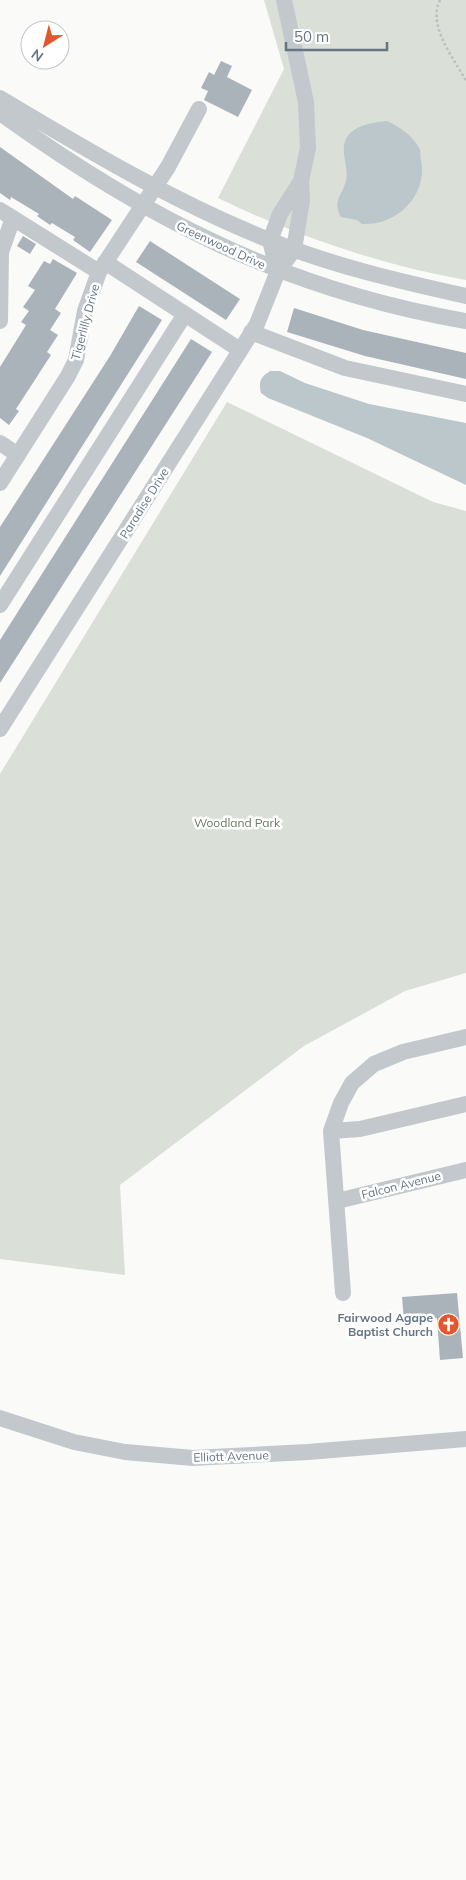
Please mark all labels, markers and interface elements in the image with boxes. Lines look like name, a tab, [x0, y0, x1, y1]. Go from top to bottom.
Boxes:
north arrow	[20, 20, 70, 70]
scale bar	[286, 20, 387, 52]
text: 50 m	[294, 27, 329, 46]
text: N	[28, 45, 47, 66]
street label: Greenwood Drive	[174, 218, 268, 272]
street label: Tigerlilly Drive	[68, 282, 102, 362]
street label: Paradise Drive	[116, 465, 172, 541]
park label: Woodland Park	[194, 815, 281, 830]
street label: Falcon Avenue	[360, 1168, 442, 1202]
place label: Fairwood Agape Baptist Church	[337, 1310, 433, 1339]
church icon: Fairwood Agape Baptist Church	[437, 1312, 461, 1336]
street label: Elliott Avenue	[193, 1447, 269, 1465]

